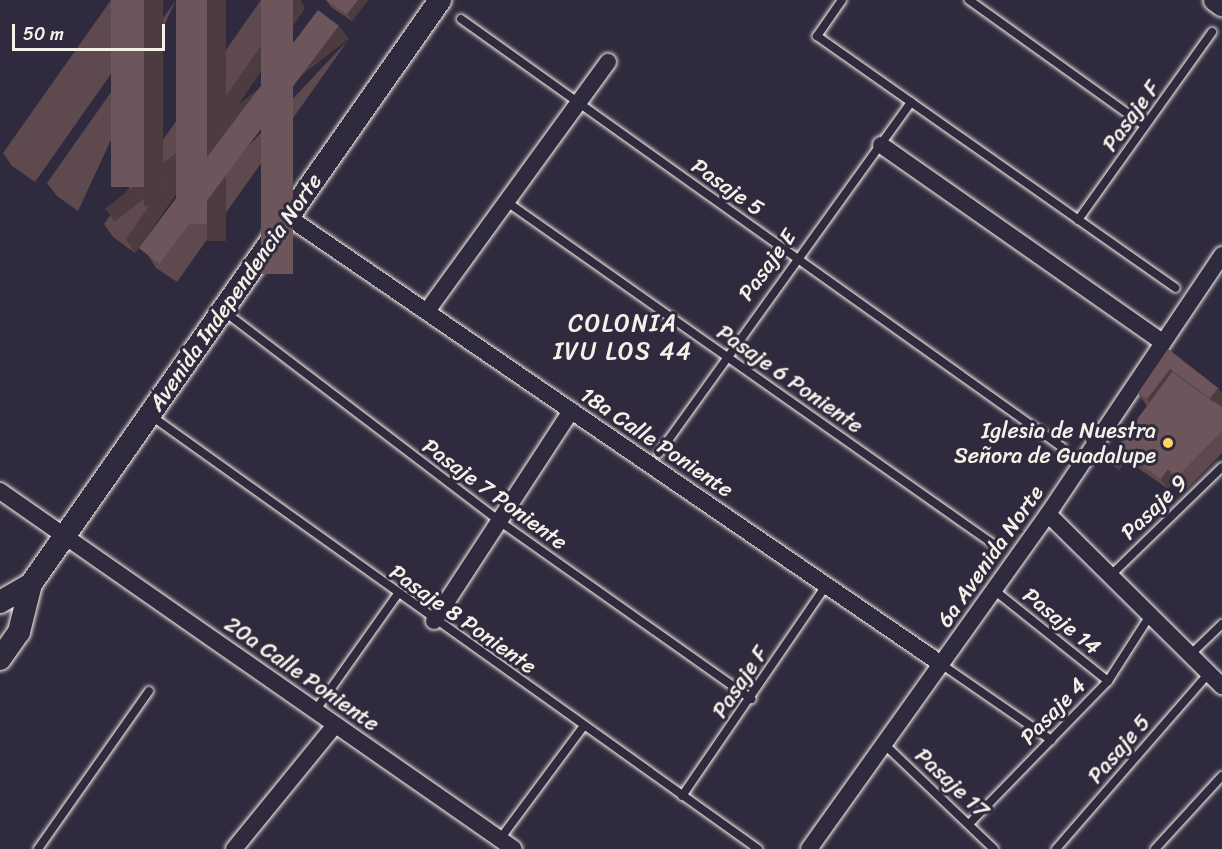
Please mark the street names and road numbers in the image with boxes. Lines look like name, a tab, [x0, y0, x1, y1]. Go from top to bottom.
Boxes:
street label: Pasaje F	[1097, 75, 1165, 157]
street label: Pasaje 5	[687, 153, 769, 221]
street label: Avenida Independencia Norte	[143, 168, 327, 416]
street label: Pasaje E	[732, 224, 802, 306]
street label: Pasaje 6 Poniente	[712, 319, 868, 439]
street label: 18a Calle Poniente	[575, 381, 739, 503]
street label: Pasaje 7 Poniente	[417, 433, 573, 555]
street label: Pasaje 9	[1115, 469, 1193, 545]
street label: 6a Avenida Norte	[931, 480, 1049, 632]
street label: Pasaje 8 Poniente	[385, 559, 541, 679]
street label: Pasaje 14	[1018, 582, 1106, 660]
street label: 20a Calle Poniente	[220, 611, 384, 737]
street label: Pasaje F	[706, 641, 774, 723]
street label: Pasaje 4	[1015, 672, 1091, 750]
street label: Pasaje 5	[1082, 709, 1156, 789]
street label: Pasaje 17	[910, 742, 994, 824]

